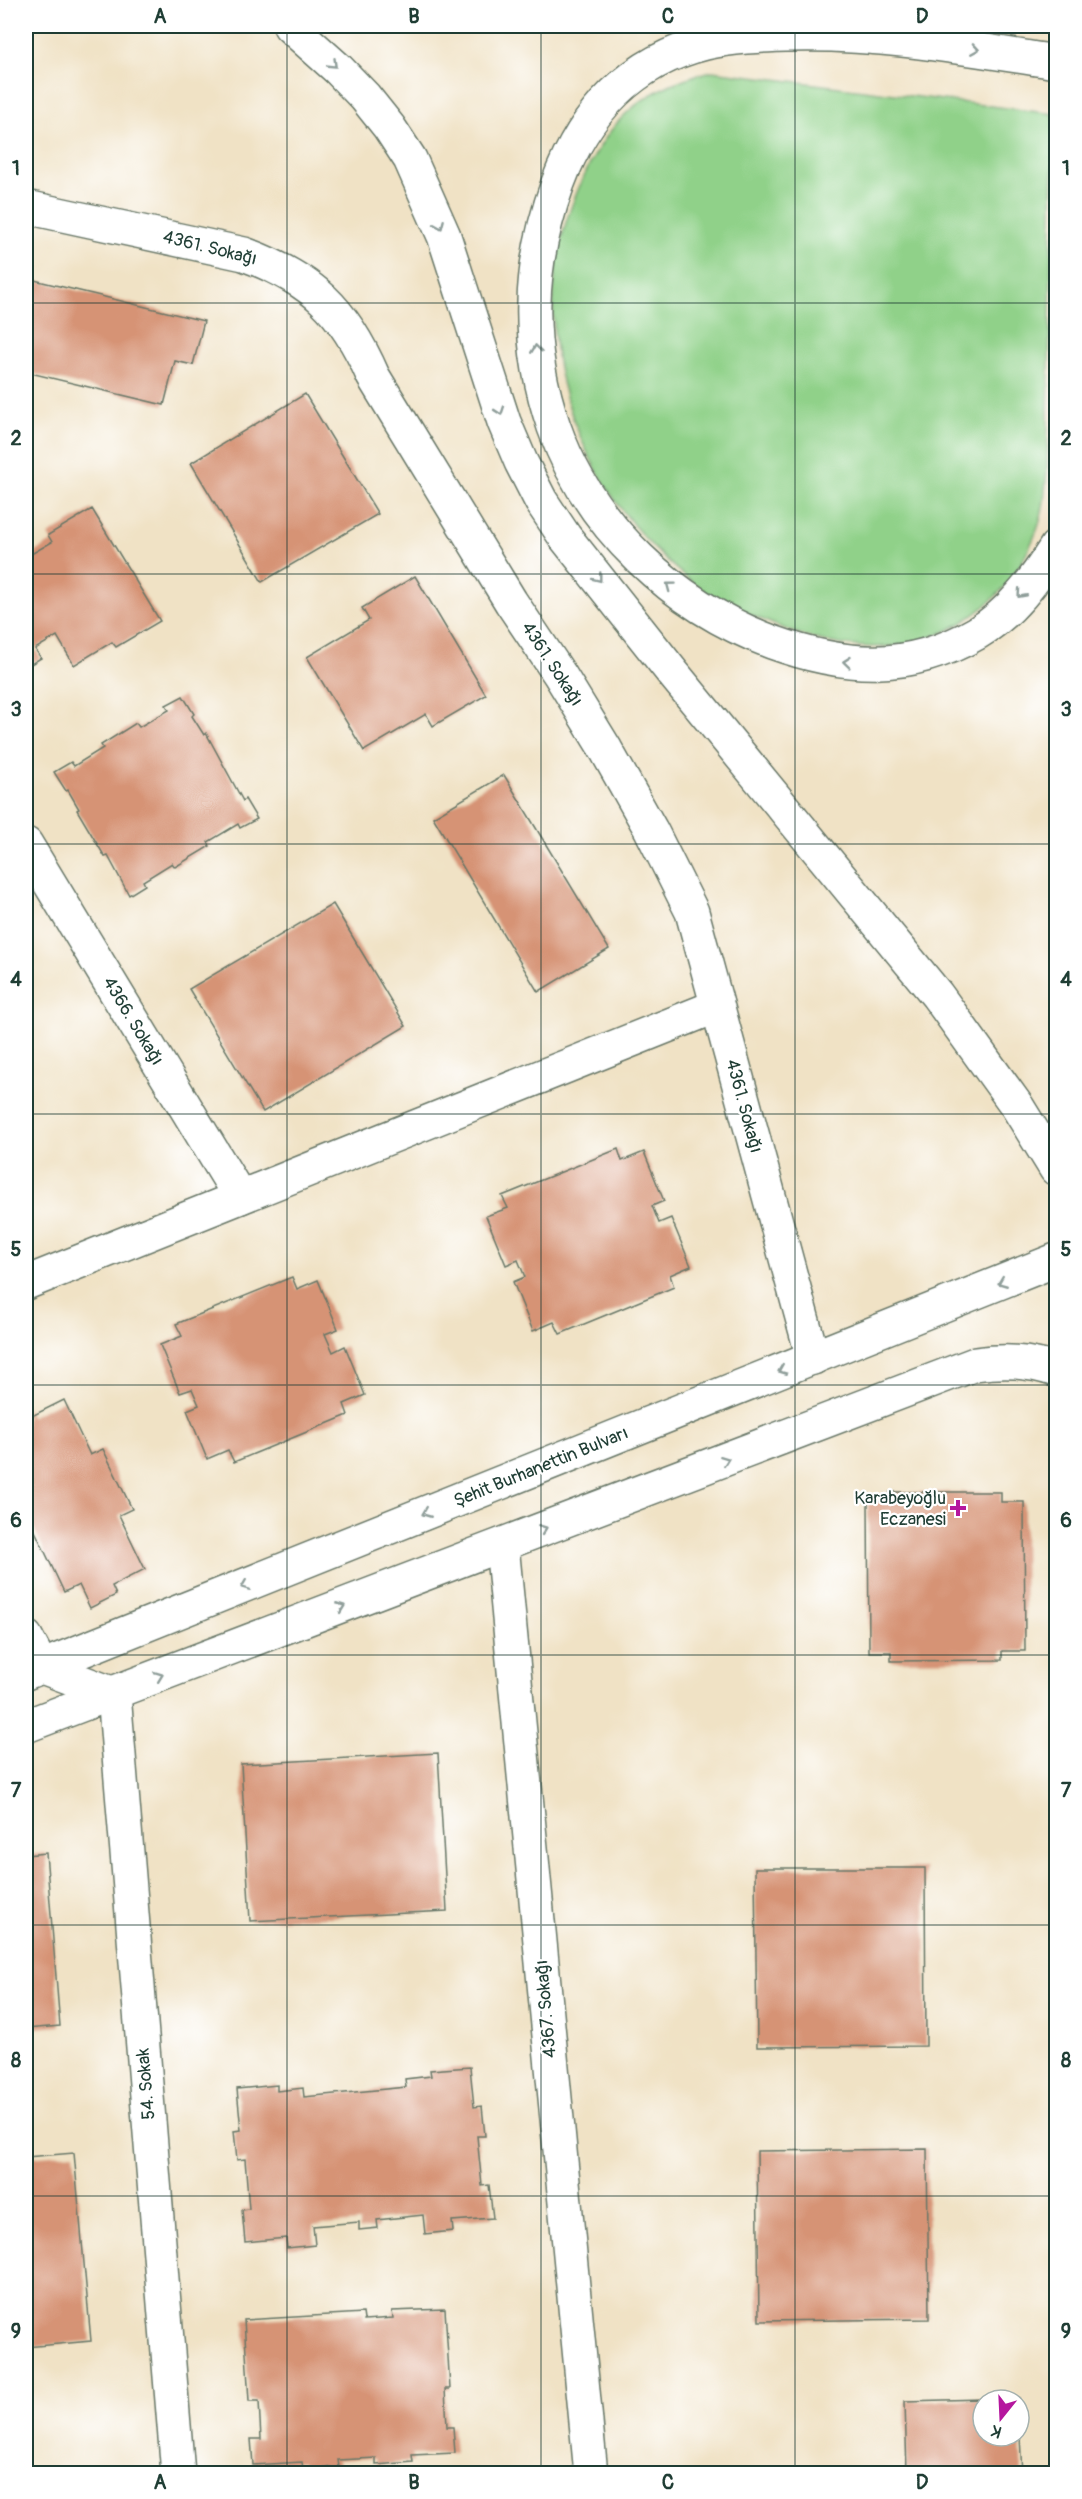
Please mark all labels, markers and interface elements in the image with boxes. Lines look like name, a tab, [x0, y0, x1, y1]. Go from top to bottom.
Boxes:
text: A	[154, 4, 167, 29]
text: B	[408, 4, 420, 29]
text: C	[662, 4, 674, 29]
text: D	[916, 4, 929, 29]
one-way arrow	[970, 42, 980, 55]
one-way arrow	[327, 57, 337, 68]
text: 1	[12, 156, 20, 181]
text: 1	[1062, 156, 1070, 181]
one-way arrow	[433, 219, 445, 230]
street label: 4361. Sokağı	[161, 225, 259, 271]
one-way arrow	[531, 344, 543, 353]
one-way arrow	[493, 405, 506, 415]
text: 2	[10, 426, 22, 451]
text: 2	[1060, 426, 1072, 451]
one-way arrow	[590, 571, 601, 582]
one-way arrow	[665, 582, 676, 593]
one-way arrow	[1017, 587, 1028, 598]
street label: 4361. Sokağı	[516, 617, 588, 711]
one-way arrow	[842, 656, 851, 669]
text: 3	[10, 697, 22, 722]
text: 3	[1060, 697, 1072, 722]
text: 4	[10, 967, 22, 992]
text: 4	[1060, 967, 1072, 992]
street label: 4366. Sokağı	[97, 972, 169, 1070]
street label: 4361. Sokağı	[720, 1057, 768, 1155]
text: 5	[11, 1237, 22, 1262]
text: 5	[1061, 1237, 1072, 1262]
one-way arrow	[997, 1275, 1008, 1287]
one-way arrow	[777, 1363, 788, 1375]
street label: Şehit Burhanettin Bulvarı	[450, 1421, 632, 1513]
one-way arrow	[719, 1455, 730, 1467]
place label: Karabeyoğlu Eczanesi	[854, 1487, 946, 1531]
marker: Karabeyoğlu Eczanesi	[951, 1501, 965, 1515]
one-way arrow	[421, 1506, 432, 1518]
text: 6	[10, 1508, 22, 1533]
text: 6	[1060, 1508, 1072, 1533]
one-way arrow	[537, 1524, 548, 1537]
one-way arrow	[240, 1578, 251, 1591]
one-way arrow	[335, 1601, 346, 1614]
one-way arrow	[153, 1671, 164, 1684]
text: 7	[11, 1778, 22, 1803]
text: 7	[1061, 1778, 1072, 1803]
street label: 4367. Sokağı	[530, 1959, 562, 2059]
street label: 54. Sokak	[131, 2047, 161, 2121]
text: 8	[11, 2048, 21, 2073]
text: 8	[1061, 2048, 1071, 2073]
text: 9	[11, 2319, 21, 2344]
text: 9	[1061, 2319, 1071, 2344]
north arrow	[971, 2388, 1031, 2448]
text: K	[989, 2420, 1004, 2442]
text: A	[154, 2470, 167, 2495]
text: B	[408, 2470, 420, 2495]
text: C	[662, 2470, 674, 2495]
text: D	[916, 2470, 929, 2495]

